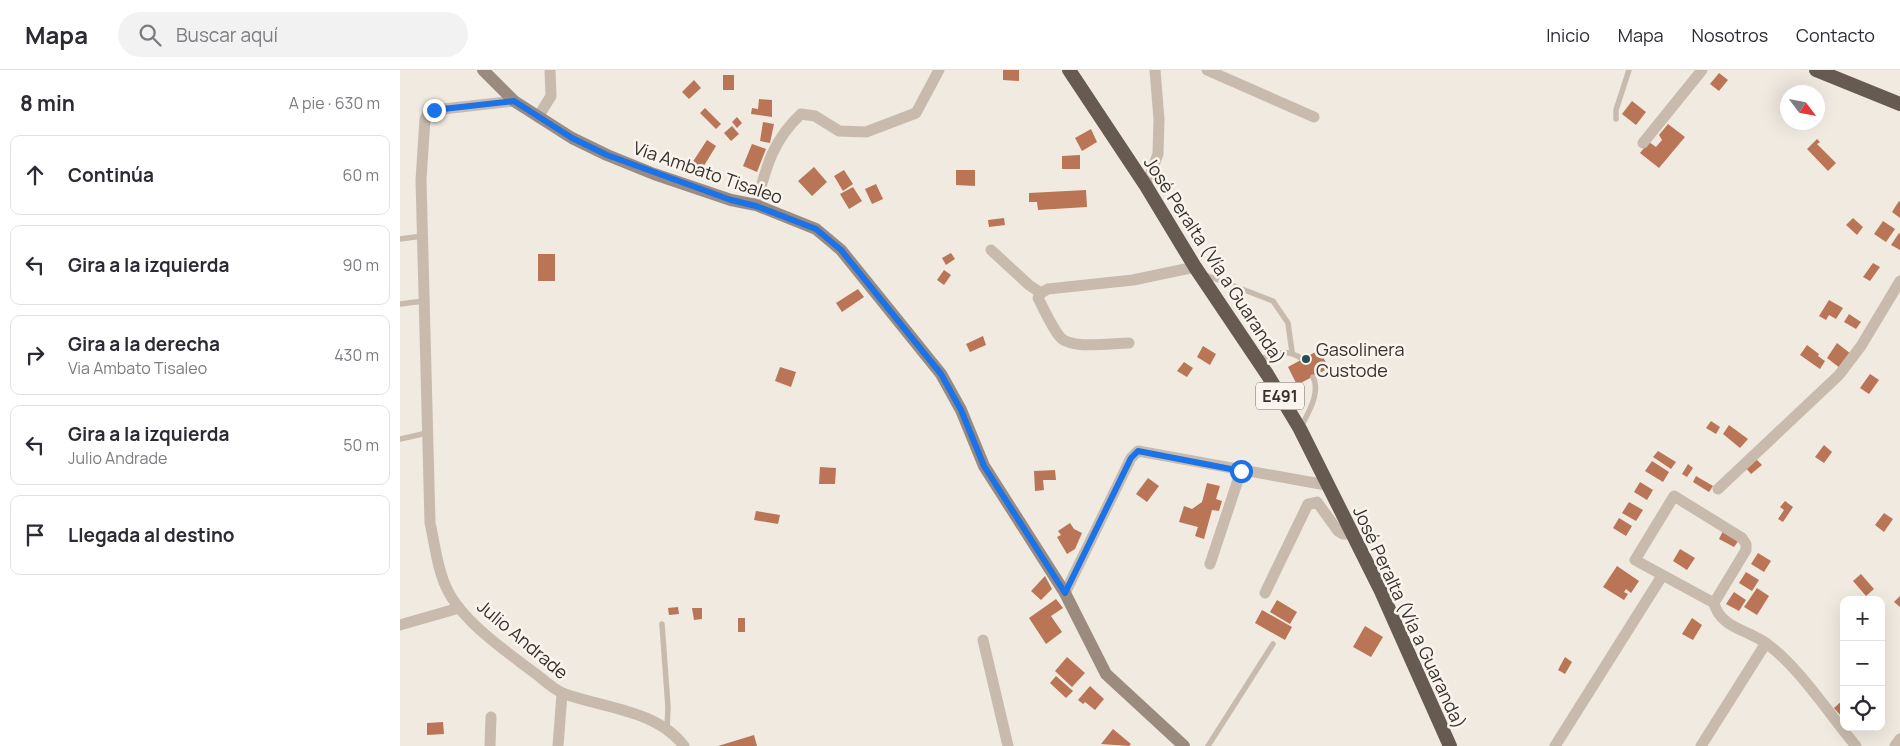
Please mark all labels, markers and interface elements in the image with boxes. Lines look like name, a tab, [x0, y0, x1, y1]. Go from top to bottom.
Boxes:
search box	[118, 12, 468, 57]
text: Mapa	[25, 18, 88, 51]
icon: search	[136, 21, 164, 49]
text: Buscar aquí	[176, 22, 278, 48]
text: Inicio	[1546, 23, 1590, 47]
text: Mapa	[1618, 23, 1664, 47]
text: Nosotros	[1692, 23, 1768, 47]
text: Contacto	[1796, 23, 1875, 47]
north arrow	[1780, 85, 1825, 130]
text: 8 min	[20, 89, 75, 117]
text: A pie · 630 m	[289, 92, 380, 114]
route end	[423, 99, 446, 122]
street label: Via Ambato Tisaleo	[630, 135, 786, 209]
street label: José Peralta (Vía a Guaranda)	[1139, 152, 1291, 368]
icon: ahead	[21, 161, 49, 189]
text: Continúa	[68, 162, 154, 188]
text: 60 m	[343, 164, 379, 186]
icon: left	[21, 251, 49, 279]
text: Gira a la izquierda	[68, 252, 229, 278]
text: 90 m	[343, 254, 379, 276]
text: Gira a la derecha	[68, 331, 220, 357]
place label: Gasolinera Custode	[1316, 337, 1404, 382]
icon: right	[21, 341, 49, 369]
text: 430 m	[334, 344, 379, 366]
marker: Gasolinera Custode	[1300, 353, 1312, 365]
text: Via Ambato Tisaleo	[68, 357, 207, 379]
road number: E491	[1256, 382, 1304, 410]
text: Gira a la izquierda	[68, 421, 229, 447]
icon: left	[21, 431, 49, 459]
text: 50 m	[343, 434, 379, 456]
text: Julio Andrade	[68, 447, 167, 469]
route start	[1230, 460, 1253, 483]
street label: José Peralta (Vía a Guaranda)	[1348, 502, 1472, 732]
icon: arrive	[21, 521, 49, 549]
text: Llegada al destino	[68, 522, 235, 548]
street label: Julio Andrade	[473, 594, 573, 684]
map controls	[1840, 596, 1885, 731]
button: +	[1840, 596, 1885, 641]
button: −	[1840, 641, 1885, 686]
button: locate	[1840, 686, 1885, 731]

